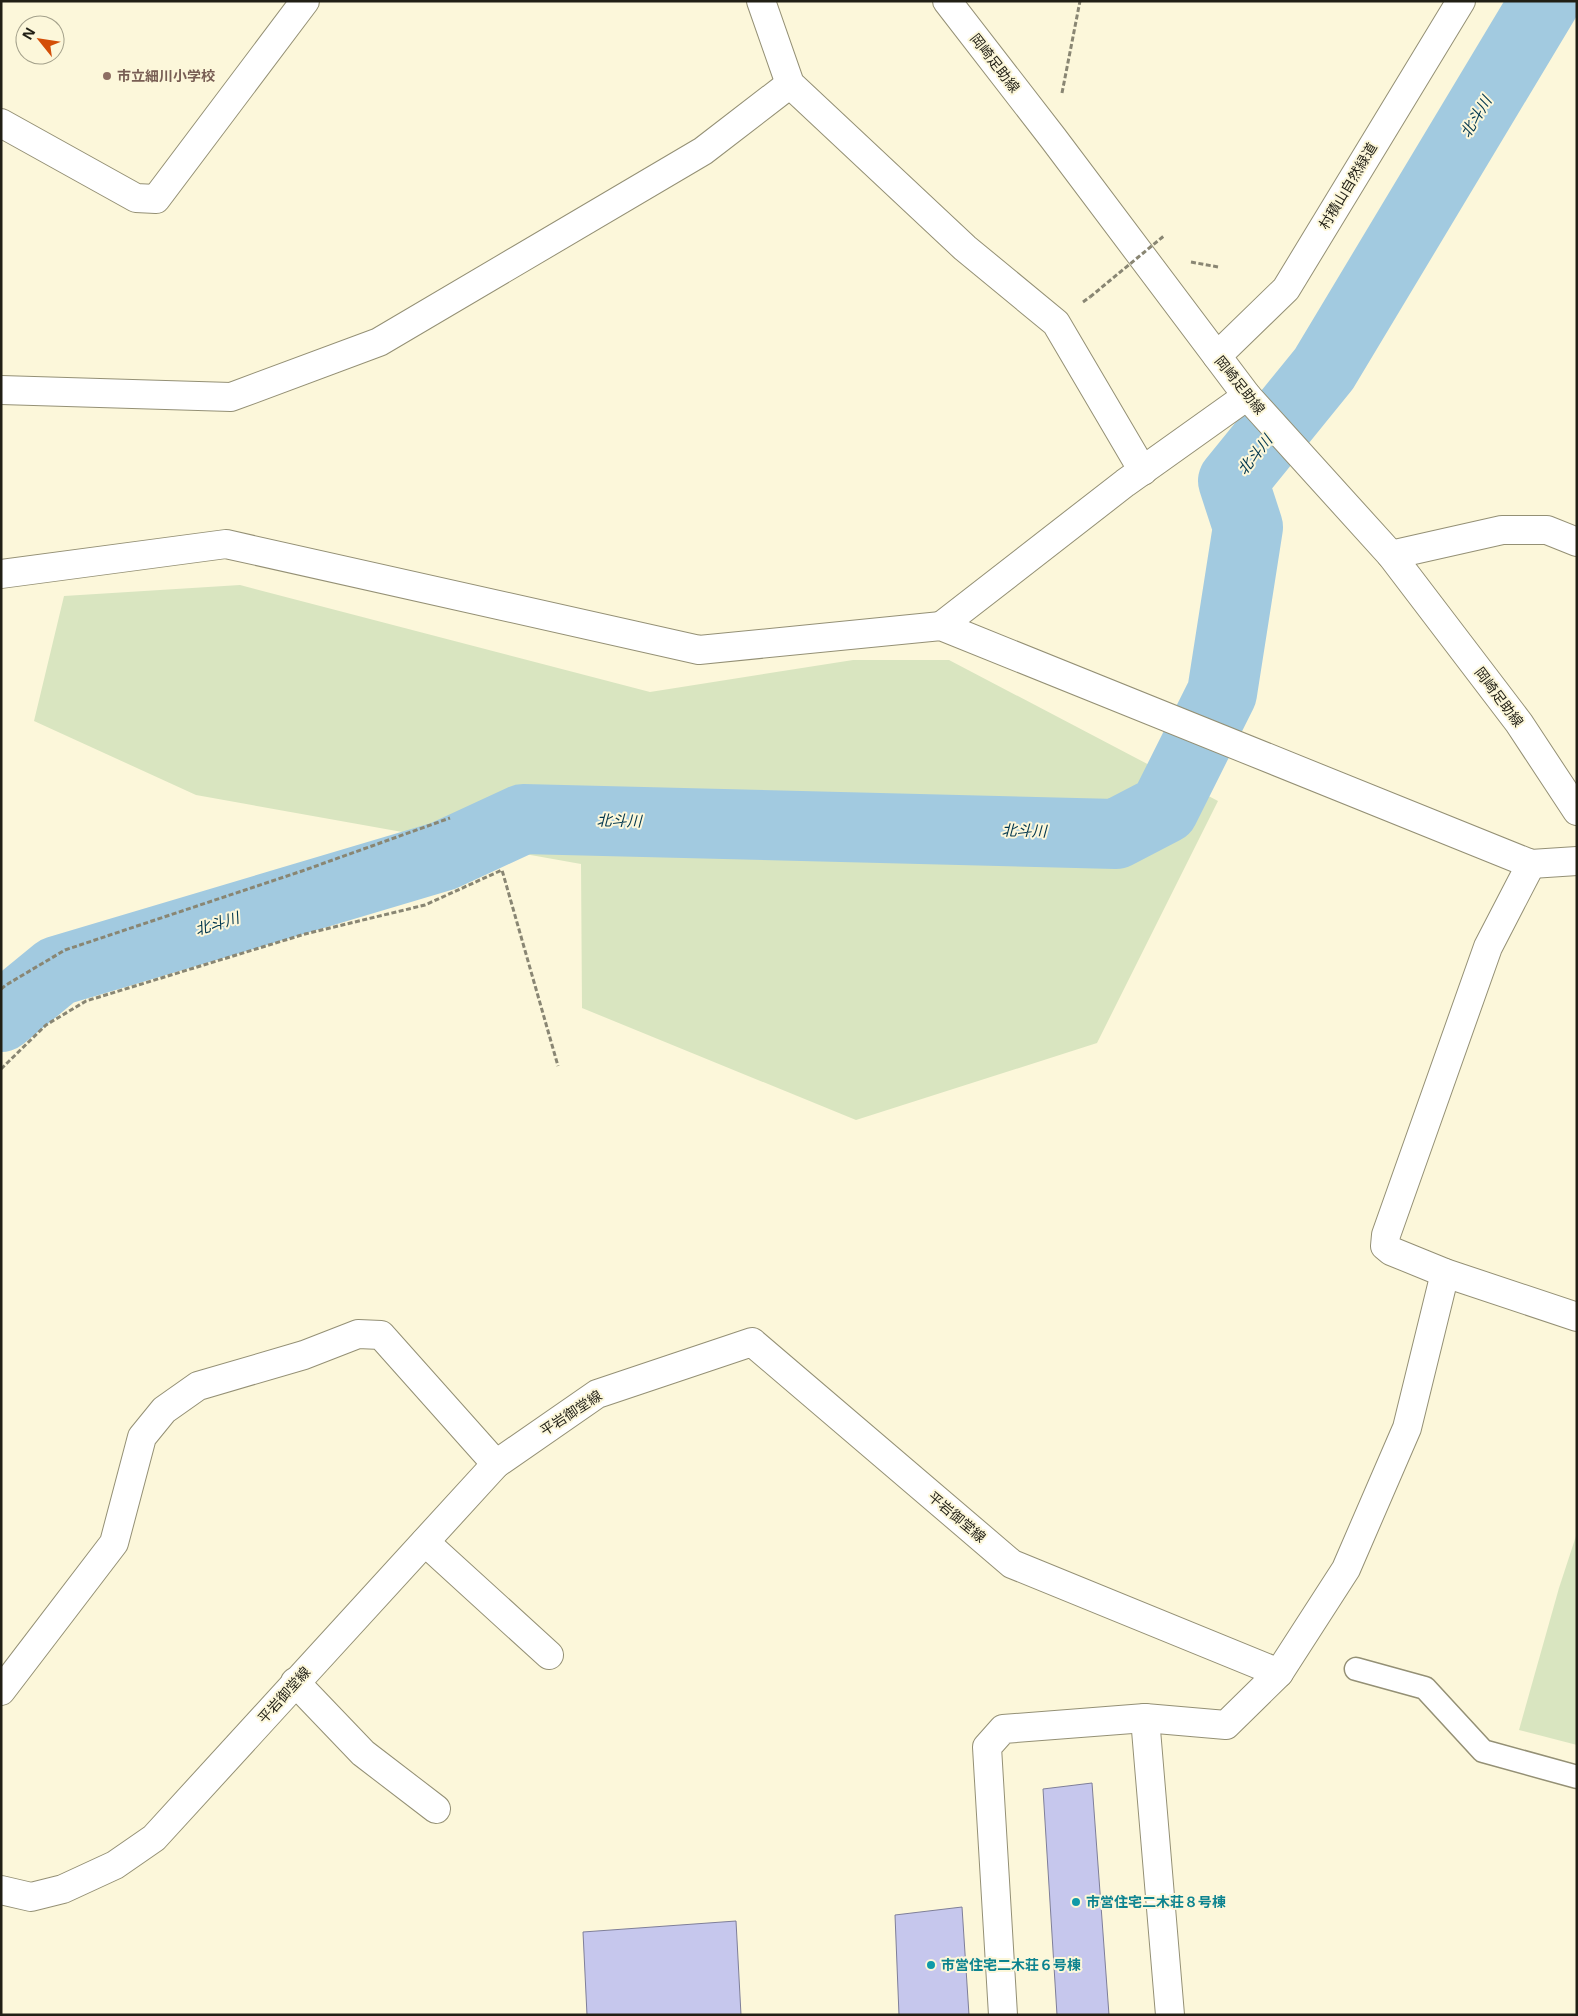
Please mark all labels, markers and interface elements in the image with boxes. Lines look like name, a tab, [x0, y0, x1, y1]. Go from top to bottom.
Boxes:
north arrow	[15, 15, 65, 65]
text: N	[17, 24, 39, 43]
street label: 岡崎足助線	[966, 29, 1024, 96]
place label: 市立細川小学校	[117, 66, 215, 85]
marker: 市立細川小学校	[101, 70, 113, 82]
water label: 北斗川	[1455, 90, 1496, 141]
street label: 村積山自然緑道	[1314, 139, 1381, 233]
street label: 岡崎足助線	[1211, 352, 1270, 418]
water label: 北斗川	[1232, 429, 1277, 478]
street label: 岡崎足助線	[1471, 663, 1528, 730]
water label: 北斗川	[596, 810, 644, 830]
water label: 北斗川	[1001, 820, 1049, 840]
water label: 北斗川	[192, 906, 243, 939]
street label: 平岩御堂線	[536, 1386, 605, 1440]
street label: 平岩御堂線	[924, 1487, 990, 1546]
street label: 平岩御堂線	[253, 1662, 314, 1727]
place label: 市営住宅二木荘８号棟	[1086, 1892, 1226, 1911]
marker: 市営住宅二木荘８号棟	[1070, 1896, 1082, 1908]
place label: 市営住宅二木荘６号棟	[941, 1955, 1081, 1974]
marker: 市営住宅二木荘６号棟	[925, 1959, 937, 1971]

